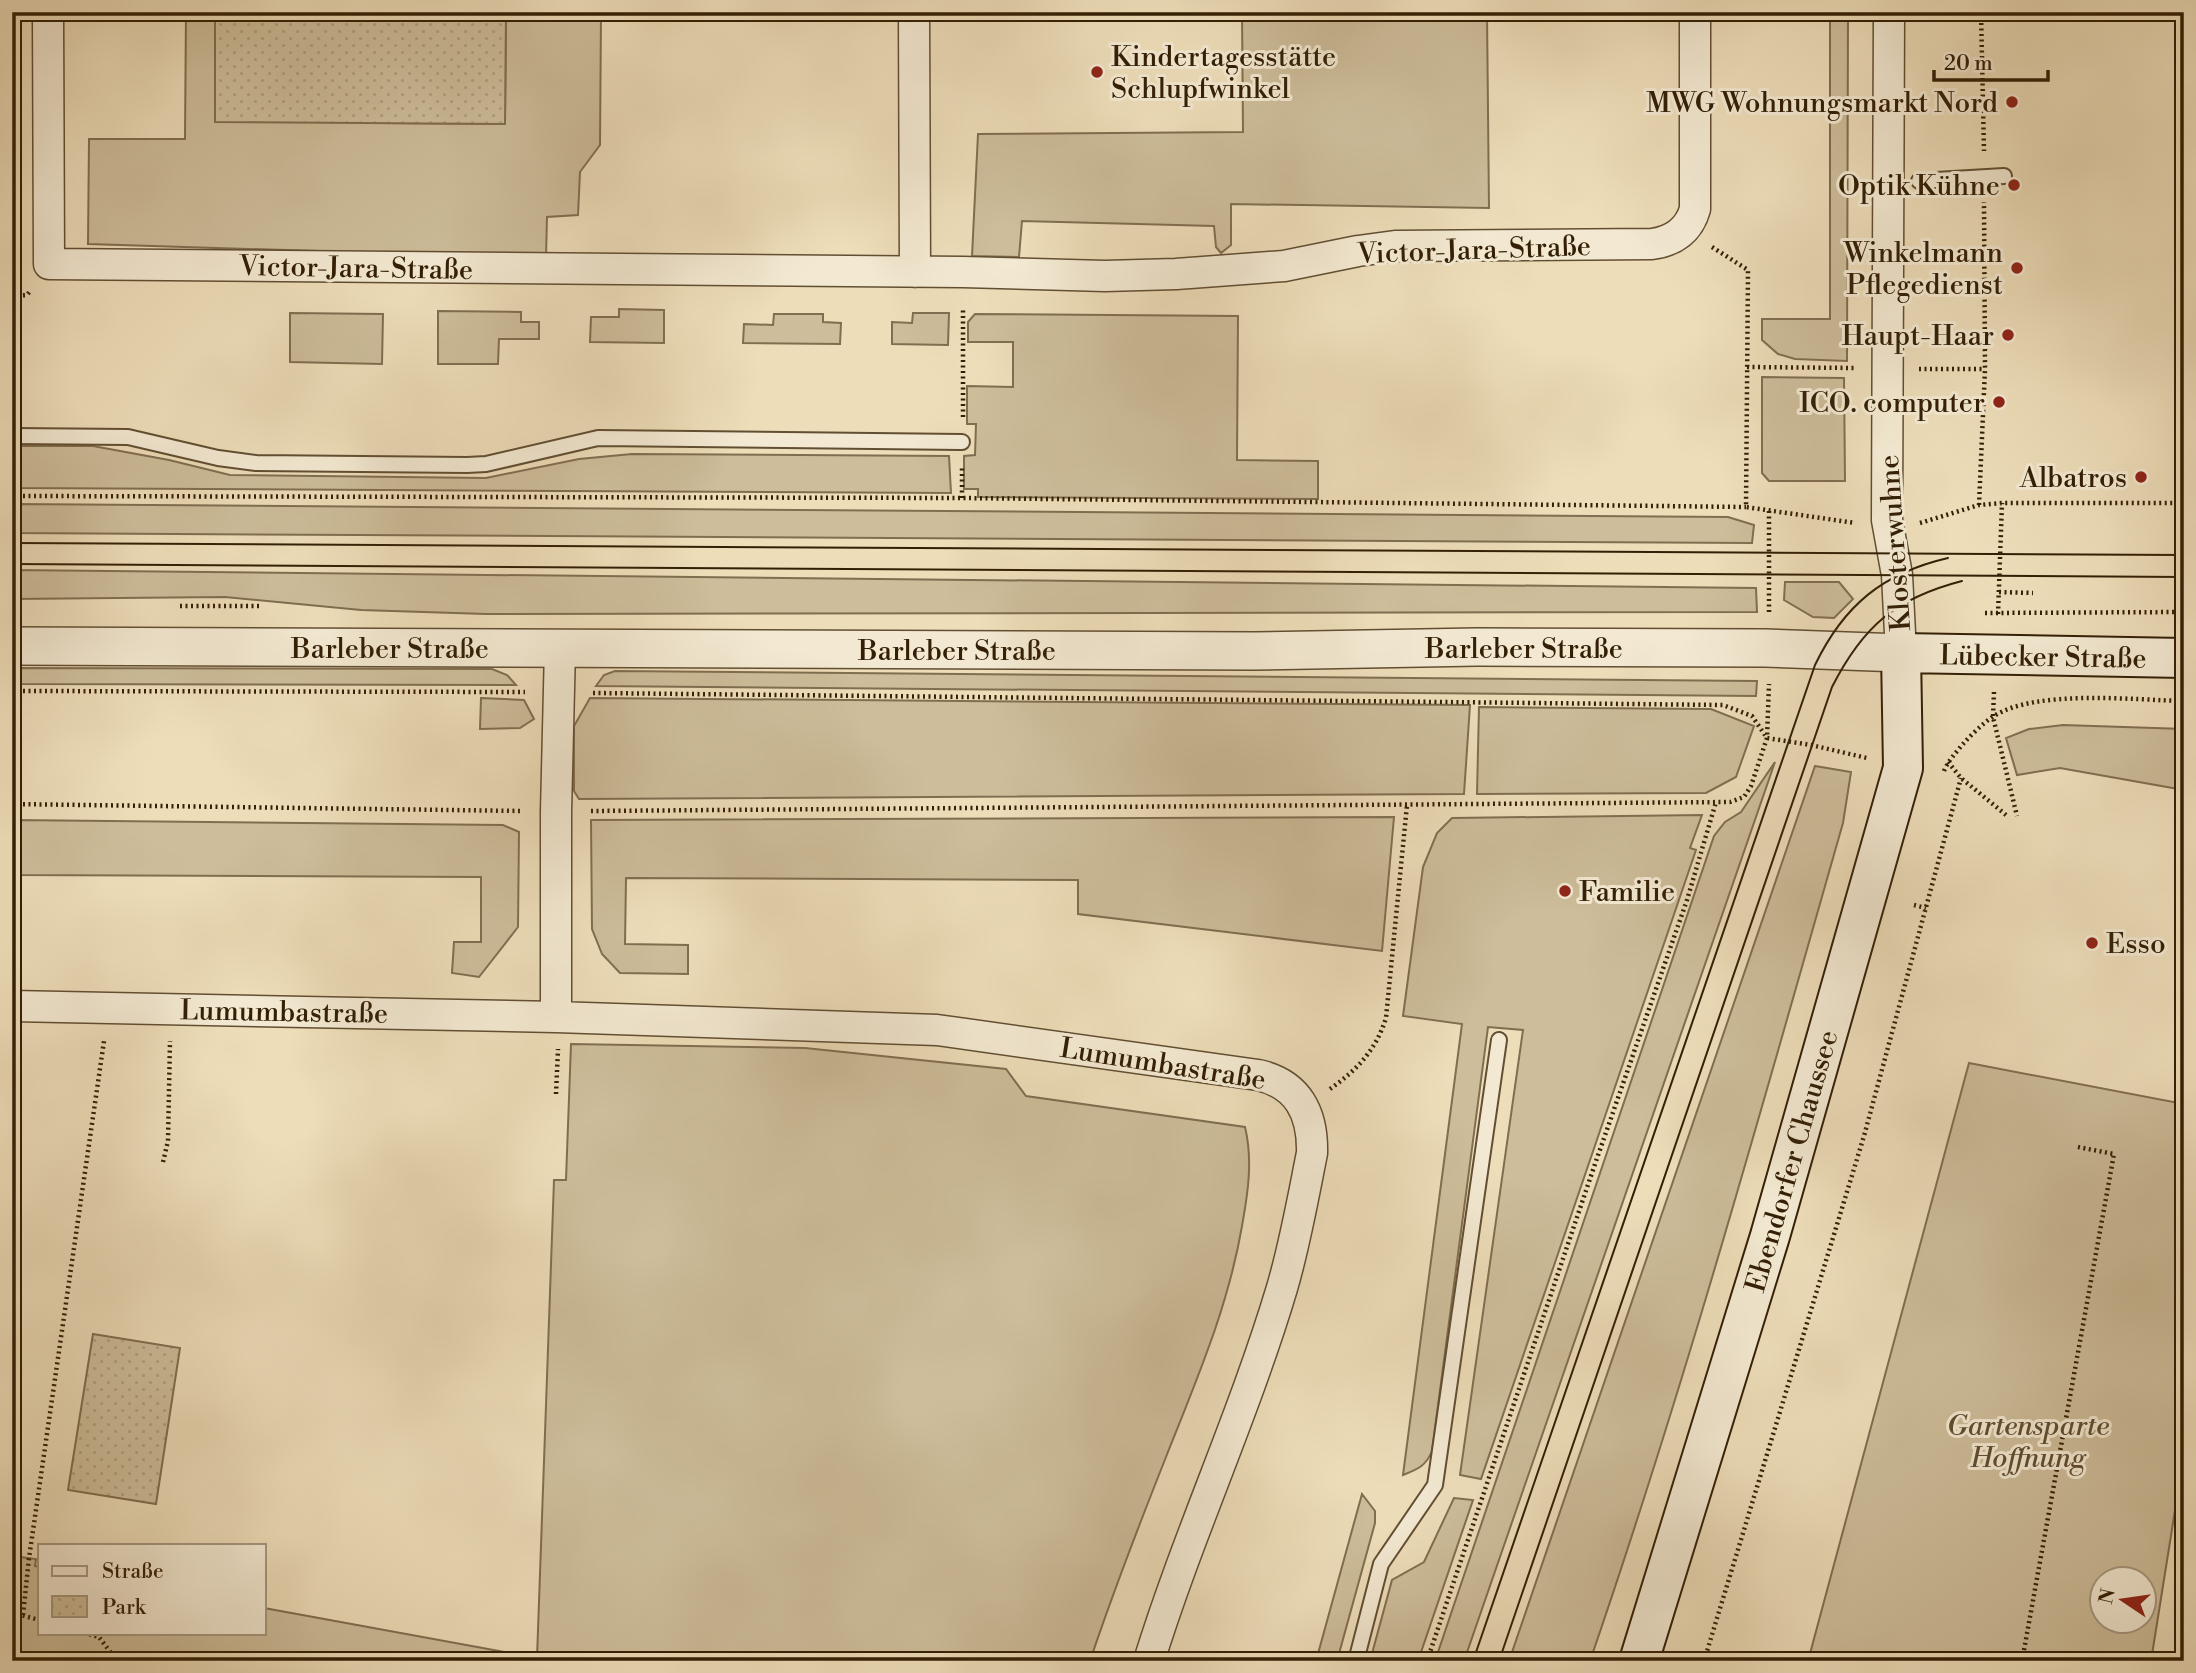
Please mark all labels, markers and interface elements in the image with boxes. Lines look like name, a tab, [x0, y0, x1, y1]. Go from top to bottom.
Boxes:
scale bar	[1934, 38, 2047, 82]
place label: Kindertagesstätte Schlupfwinkel	[1111, 40, 1336, 107]
text: 20 m	[1944, 51, 1993, 77]
marker: Kindertagesstätte Schlupfwinkel	[1089, 64, 1105, 80]
place label: MWG Wohnungsmarkt Nord	[1646, 86, 1998, 121]
marker: MWG Wohnungsmarkt Nord	[2004, 94, 2020, 110]
place label: Optik Kühne	[1838, 169, 2000, 204]
marker: Optik Kühne	[2006, 177, 2022, 193]
street label: Victor-Jara-Straße	[1356, 229, 1592, 272]
place label: Winkelmann Pflegedienst	[1843, 236, 2003, 303]
street label: Victor-Jara-Straße	[238, 249, 473, 288]
marker: Winkelmann Pflegedienst	[2009, 260, 2025, 276]
place label: Haupt-Haar	[1841, 319, 1994, 354]
marker: Haupt-Haar	[2000, 327, 2016, 343]
place label: ICO. computer	[1799, 386, 1985, 421]
marker: ICO. computer	[1991, 394, 2007, 410]
street label: Klosterwuhne	[1872, 454, 1919, 632]
place label: Albatros	[2019, 461, 2127, 496]
marker: Albatros	[2133, 469, 2149, 485]
street label: Barleber Straße	[290, 632, 489, 667]
street label: Barleber Straße	[1424, 632, 1623, 667]
street label: Barleber Straße	[857, 634, 1056, 669]
street label: Lübecker Straße	[1939, 638, 2147, 677]
place label: Familie	[1579, 875, 1675, 910]
marker: Familie	[1557, 883, 1573, 899]
place label: Esso	[2106, 927, 2166, 962]
marker: Esso	[2084, 935, 2100, 951]
street label: Lumumbastraße	[180, 993, 388, 1032]
street label: Ebendorfer Chaussee	[1738, 1026, 1847, 1296]
street label: Lumumbastraße	[1057, 1031, 1268, 1098]
park label: Gartensparte Hoffnung	[1947, 1409, 2109, 1476]
legend	[38, 1544, 266, 1634]
text: Straße	[102, 1559, 164, 1585]
north arrow	[2088, 1564, 2158, 1634]
text: N	[2094, 1586, 2121, 1606]
text: Park	[102, 1595, 147, 1621]

